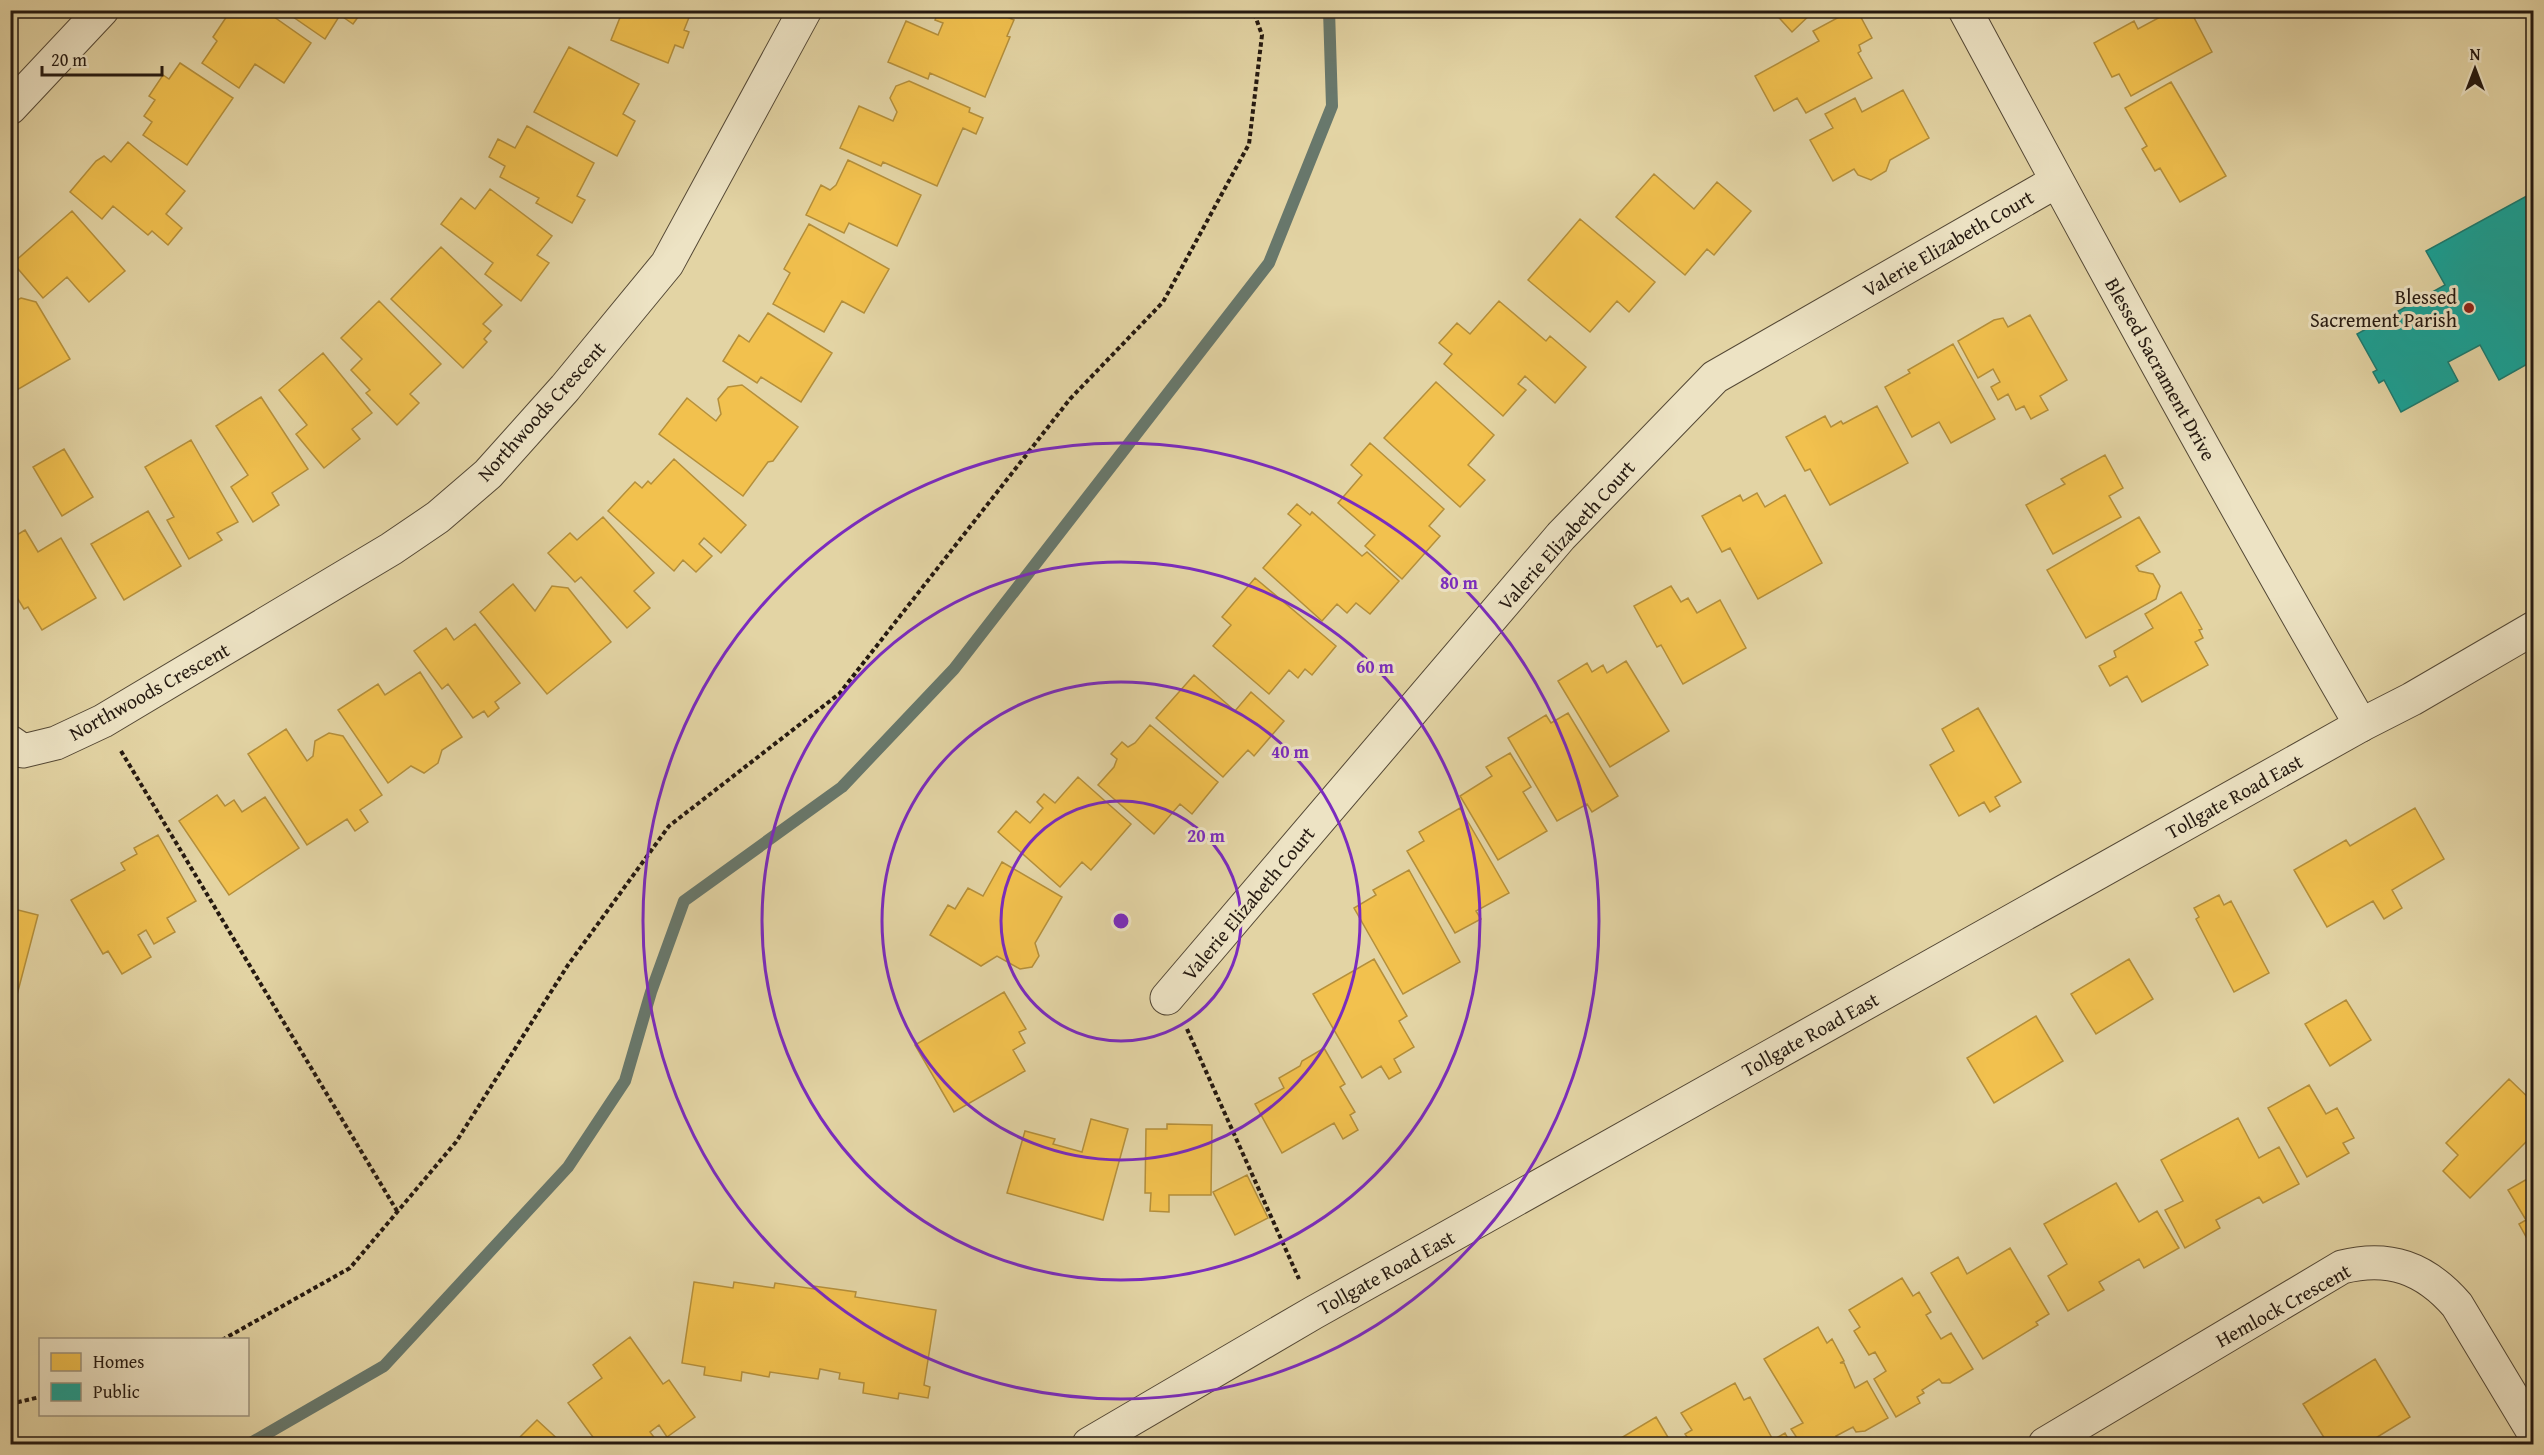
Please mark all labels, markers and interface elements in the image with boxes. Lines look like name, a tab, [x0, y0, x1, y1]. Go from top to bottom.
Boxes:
scale bar	[42, 39, 162, 77]
north arrow	[2445, 39, 2505, 99]
text: N	[2470, 42, 2481, 66]
text: 20 m	[51, 46, 87, 73]
street label: Valerie Elizabeth Court	[1857, 182, 2039, 304]
street label: Blessed Sacrament Drive	[2098, 272, 2224, 466]
place label: Blessed Sacrement Parish	[2310, 282, 2457, 334]
marker: Blessed Sacrement Parish	[2462, 301, 2476, 315]
street label: Northwoods Crescent	[470, 334, 612, 488]
street label: Valerie Elizabeth Court	[1491, 454, 1641, 616]
text: 80 m	[1440, 569, 1479, 596]
street label: Northwoods Crescent	[63, 635, 235, 747]
text: 60 m	[1356, 653, 1395, 680]
text: 40 m	[1271, 738, 1310, 765]
street label: Tollgate Road East	[2160, 746, 2308, 846]
street label: Valerie Elizabeth Court	[1175, 820, 1321, 986]
text: 20 m	[1187, 822, 1226, 849]
centre of rings	[1111, 911, 1131, 931]
street label: Tollgate Road East	[1736, 984, 1884, 1084]
street label: Tollgate Road East	[1312, 1222, 1460, 1322]
street label: Hemlock Crescent	[2210, 1256, 2356, 1354]
legend	[39, 1338, 249, 1416]
text: Homes	[93, 1348, 144, 1375]
text: Public	[93, 1378, 140, 1405]

